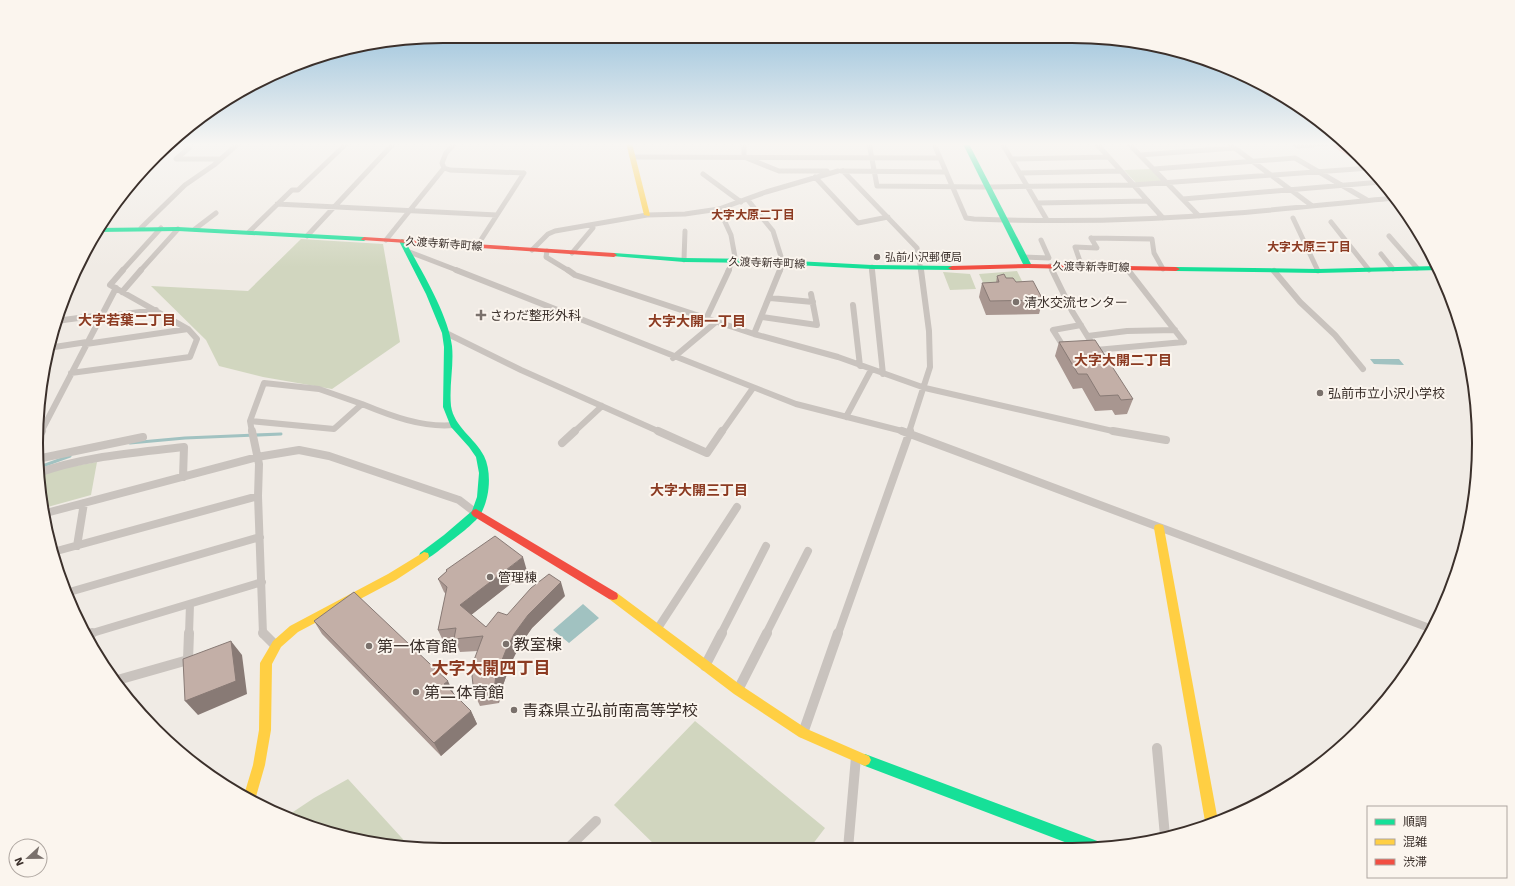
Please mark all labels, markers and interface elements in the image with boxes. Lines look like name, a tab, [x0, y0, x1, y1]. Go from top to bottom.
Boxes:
district label: 大字大原二丁目	[711, 208, 795, 222]
street label: 久渡寺新寺町線	[405, 235, 483, 253]
district label: 大字大原三丁目	[1267, 240, 1351, 254]
place label: 弘前小沢郵便局	[885, 251, 962, 264]
marker: 弘前小沢郵便局	[872, 252, 882, 262]
street label: 久渡寺新寺町線	[728, 255, 806, 271]
street label: 久渡寺新寺町線	[1052, 260, 1130, 274]
place label: 清水交流センター	[1024, 295, 1128, 310]
marker: 清水交流センター	[1011, 297, 1021, 307]
place label: さわだ整形外科	[490, 308, 581, 323]
marker: さわだ整形外科	[475, 309, 487, 321]
district label: 大字若葉二丁目	[78, 312, 176, 328]
district label: 大字大開一丁目	[648, 313, 746, 329]
district label: 大字大開二丁目	[1074, 352, 1172, 368]
place label: 弘前市立小沢小学校	[1328, 386, 1445, 401]
marker: 弘前市立小沢小学校	[1315, 388, 1325, 398]
district label: 大字大開三丁目	[650, 482, 748, 498]
place label: 管理棟	[498, 570, 537, 585]
marker: 管理棟	[485, 572, 495, 582]
place label: 教室棟	[514, 635, 562, 654]
place label: 第一体育館	[377, 637, 457, 656]
marker: 教室棟	[501, 639, 511, 649]
marker: 第一体育館	[364, 641, 374, 651]
district label: 大字大開四丁目	[432, 658, 551, 678]
place label: 第二体育館	[424, 683, 504, 702]
marker: 第二体育館	[411, 687, 421, 697]
place label: 青森県立弘前南高等学校	[522, 701, 698, 720]
marker: 青森県立弘前南高等学校	[509, 705, 519, 715]
legend	[1367, 806, 1507, 878]
text: 順調	[1403, 815, 1427, 829]
text: 混雑	[1403, 835, 1427, 849]
north arrow	[8, 838, 48, 878]
text: N	[12, 855, 27, 868]
text: 渋滞	[1403, 855, 1427, 869]

